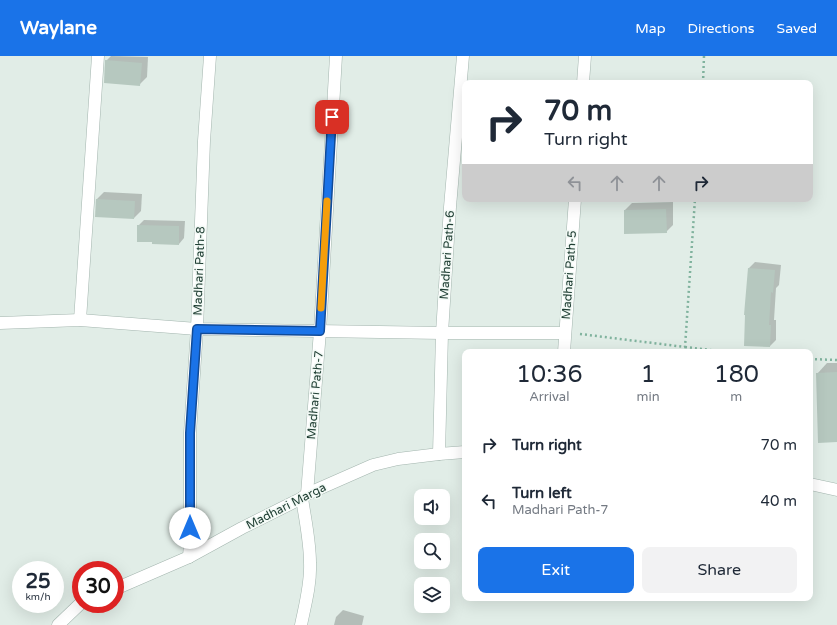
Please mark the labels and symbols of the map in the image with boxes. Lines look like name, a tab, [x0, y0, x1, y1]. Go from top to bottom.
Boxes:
pin	[315, 100, 349, 134]
street label: Madhari Path-6	[437, 210, 457, 300]
street label: Madhari Path-8	[190, 226, 208, 316]
street label: Madhari Path-5	[559, 230, 579, 320]
street label: Madhari Path-7	[304, 350, 326, 440]
street label: Madhari Marga	[244, 480, 328, 532]
position arrow	[169, 507, 211, 549]
speed limit sign: 30	[72, 561, 124, 613]

